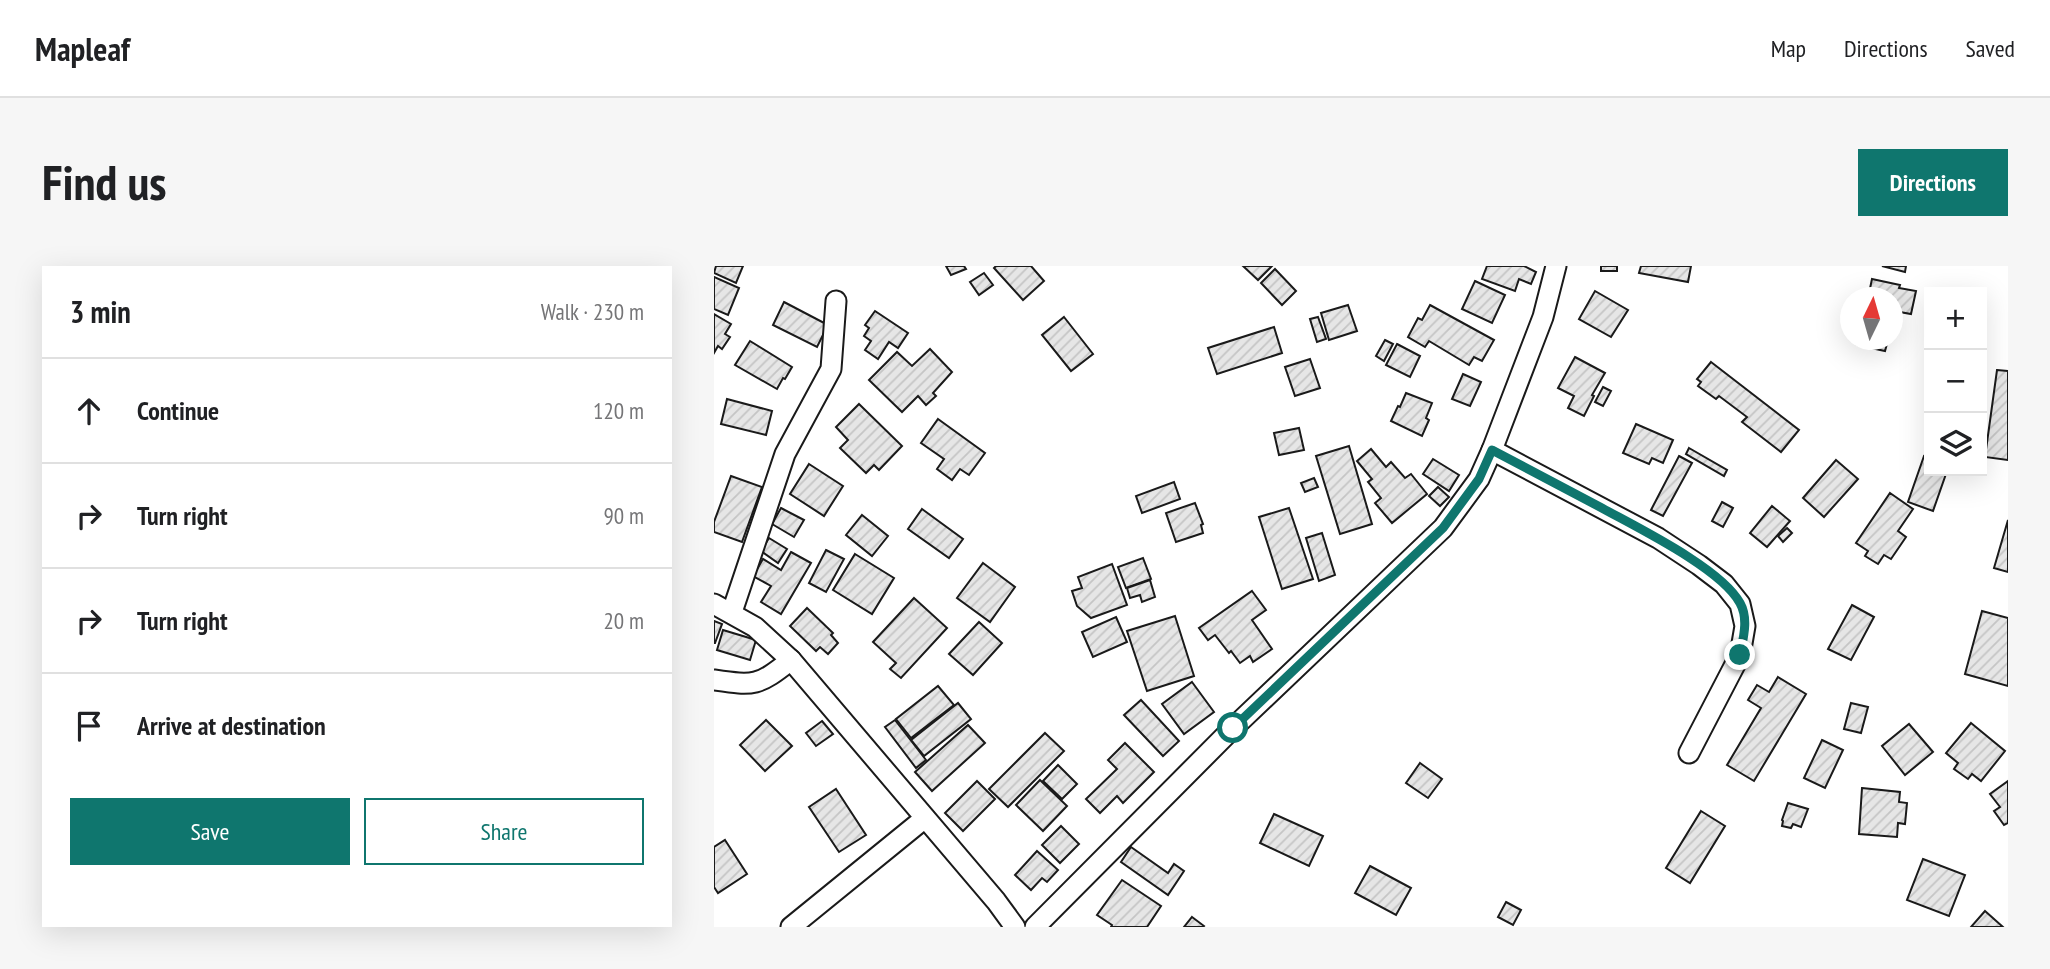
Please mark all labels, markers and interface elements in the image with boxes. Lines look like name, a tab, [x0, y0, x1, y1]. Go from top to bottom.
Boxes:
text: Mapleaf	[35, 27, 130, 70]
text: Map	[1771, 33, 1806, 64]
text: Directions	[1844, 33, 1928, 64]
text: Saved	[1966, 33, 2015, 64]
button: Directions	[1858, 149, 2008, 216]
text: Find us	[42, 150, 166, 214]
north arrow	[1840, 287, 1903, 350]
map controls	[1924, 287, 1987, 476]
button: +	[1924, 287, 1987, 350]
text: 3 min	[70, 292, 131, 331]
text: Walk · 230 m	[541, 297, 644, 326]
button: −	[1924, 350, 1987, 413]
icon: ahead	[70, 392, 108, 430]
text: Continue	[137, 394, 219, 427]
text: 120 m	[593, 396, 644, 425]
button: layers	[1924, 413, 1987, 476]
icon: right	[70, 497, 108, 535]
text: Turn right	[137, 499, 228, 532]
text: 90 m	[603, 501, 644, 530]
icon: right	[70, 602, 108, 640]
text: Turn right	[137, 604, 228, 637]
text: 20 m	[603, 606, 644, 635]
route end	[1724, 639, 1755, 670]
icon: arrive	[70, 707, 108, 745]
text: Arrive at destination	[137, 709, 326, 742]
route start	[1217, 712, 1248, 743]
button: Save	[70, 798, 350, 865]
button: Share	[364, 798, 644, 865]

